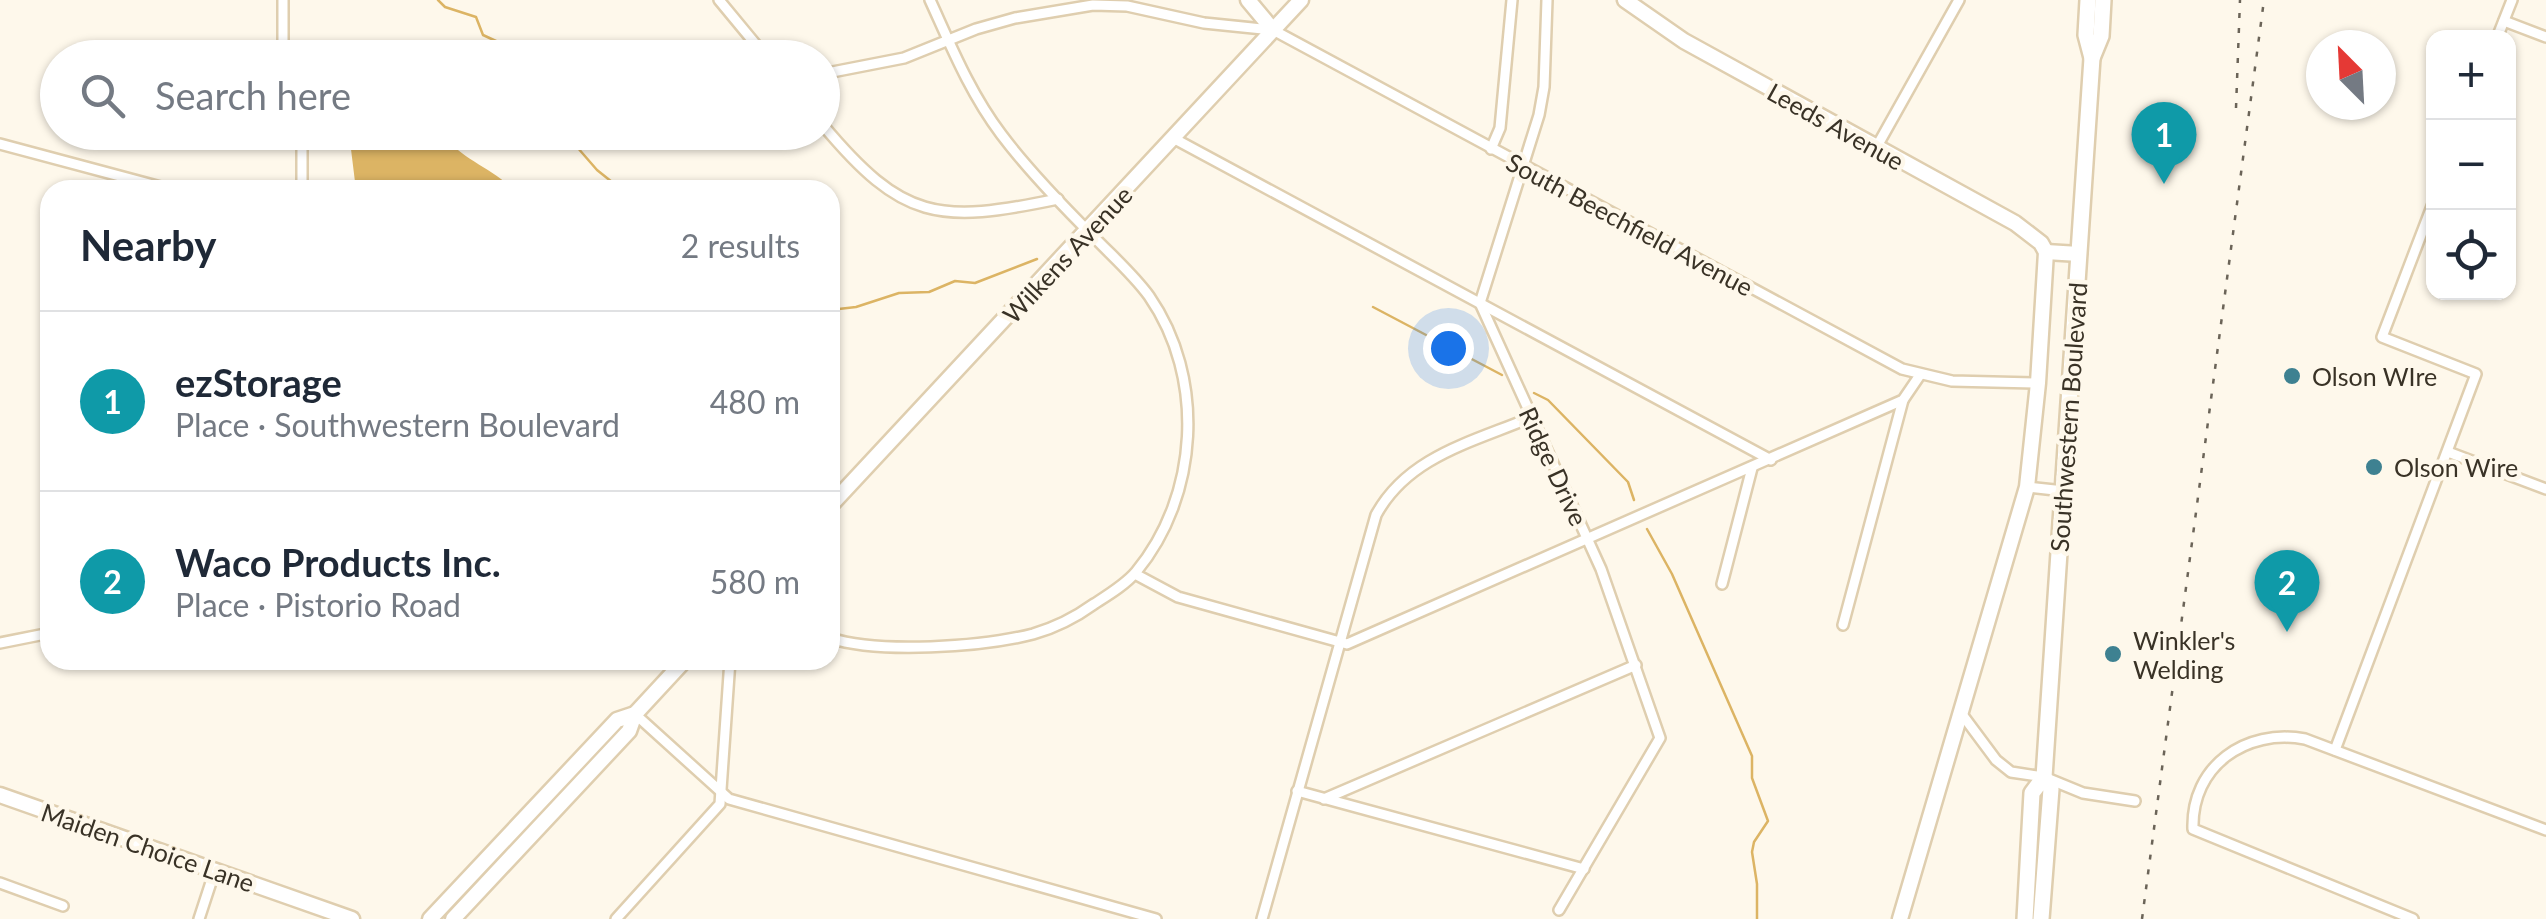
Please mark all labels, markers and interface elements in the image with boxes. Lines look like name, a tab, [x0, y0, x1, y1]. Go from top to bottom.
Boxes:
north arrow	[2306, 30, 2396, 120]
map controls	[2426, 30, 2516, 300]
button: +	[2426, 30, 2516, 120]
search box	[40, 40, 840, 150]
icon: search	[75, 68, 130, 123]
text: Search here	[155, 72, 351, 118]
street label: Leeds Avenue	[1762, 76, 1910, 176]
pin: 1	[2132, 101, 2196, 184]
button: −	[2426, 120, 2516, 210]
street label: South Beechfield Avenue	[1502, 146, 1758, 302]
street label: Wilkens Avenue	[996, 179, 1138, 329]
button: locate	[2426, 210, 2516, 300]
text: Nearby	[80, 220, 217, 270]
text: 2 results	[681, 226, 800, 265]
street label: Southwestern Boulevard	[2044, 281, 2092, 553]
your location	[1423, 323, 1474, 374]
text: ezStorage	[175, 359, 342, 405]
place label: Olson WIre	[2312, 361, 2437, 391]
marker: Olson WIre	[2281, 365, 2303, 387]
text: 1	[103, 382, 122, 421]
text: 480 m	[710, 382, 800, 421]
street label: Ridge Drive	[1513, 402, 1595, 530]
text: Place · Southwestern Boulevard	[175, 405, 620, 444]
place label: Olson Wire	[2394, 452, 2518, 482]
marker: Olson Wire	[2363, 456, 2385, 478]
text: Waco Products Inc.	[175, 539, 501, 585]
pin: 2	[2254, 550, 2320, 632]
text: 2	[103, 562, 122, 601]
text: 580 m	[710, 562, 800, 601]
text: Place · Pistorio Road	[175, 585, 461, 624]
place label: Winkler's Welding	[2133, 625, 2235, 684]
marker: Winkler's Welding	[2102, 643, 2124, 665]
street label: Maiden Choice Lane	[38, 796, 258, 898]

